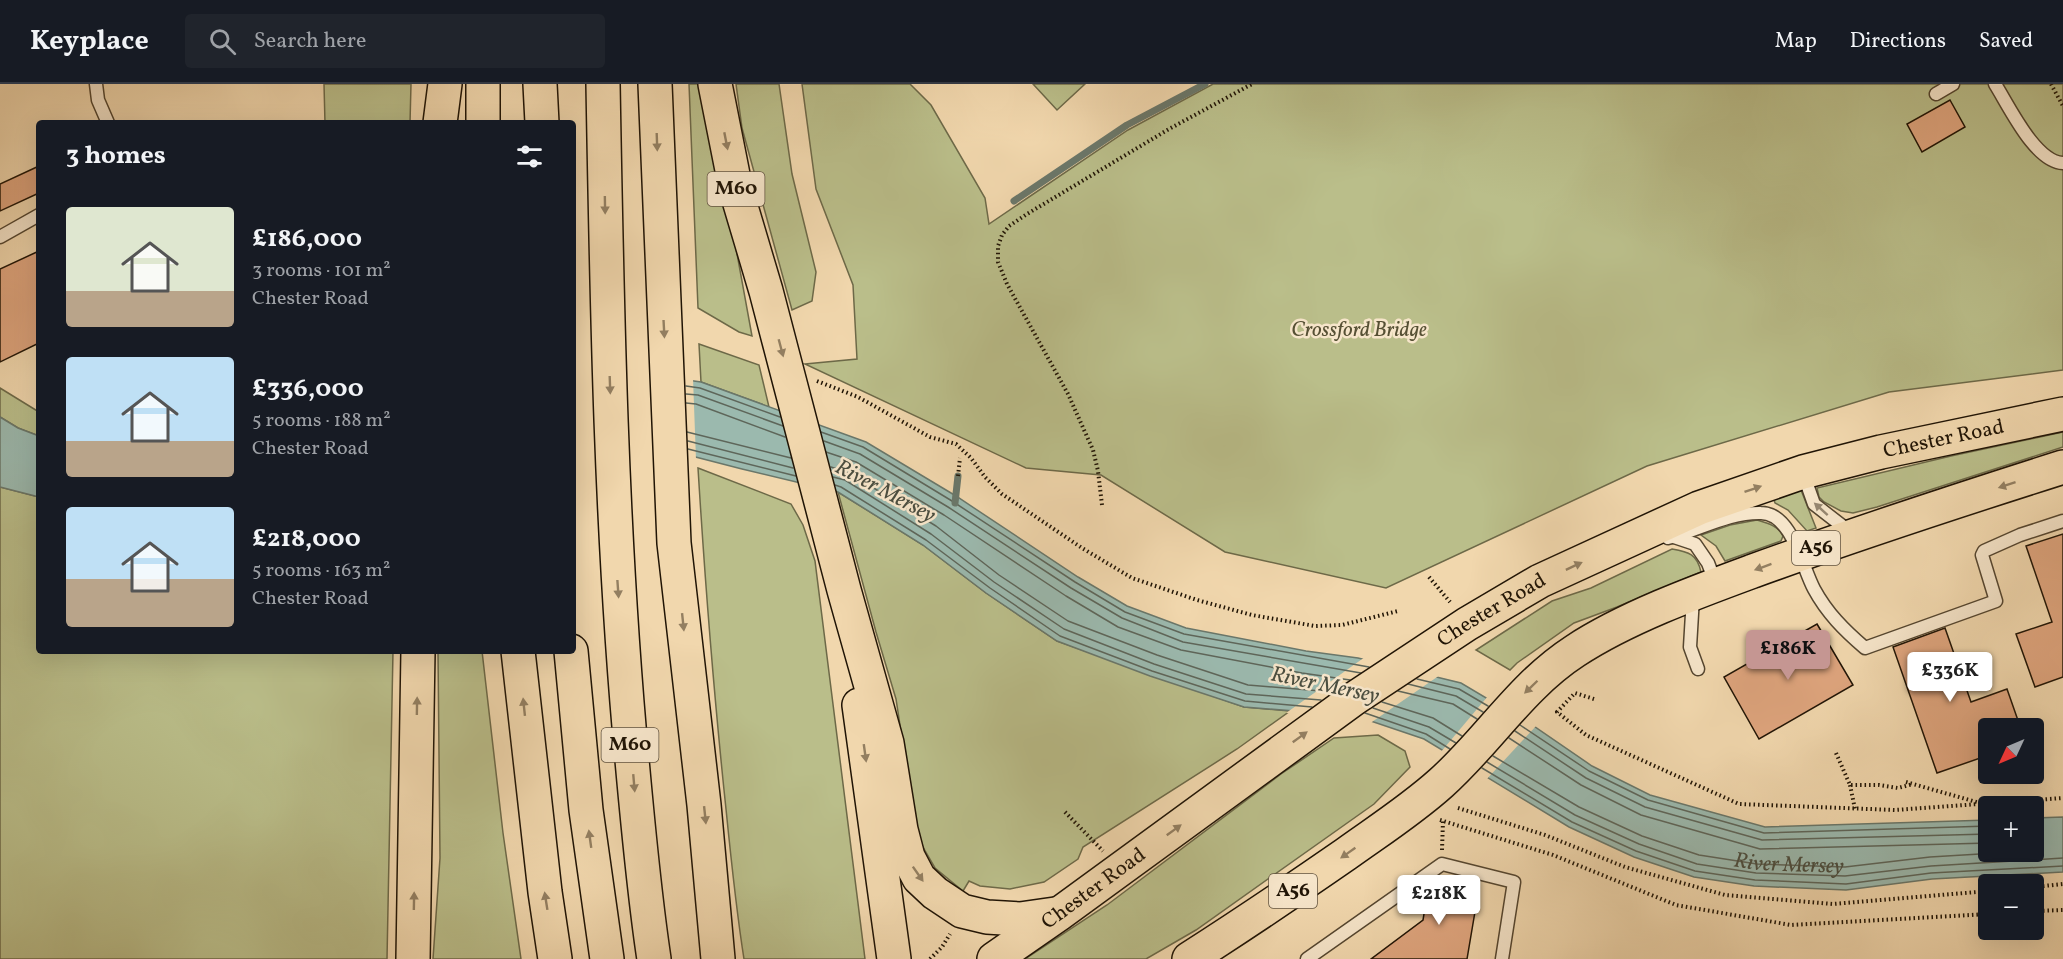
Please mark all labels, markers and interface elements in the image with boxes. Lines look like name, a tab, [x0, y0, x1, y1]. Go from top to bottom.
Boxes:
search box	[185, 14, 605, 68]
text: Keyplace	[30, 22, 149, 61]
icon: search	[206, 25, 239, 58]
text: Search here	[254, 26, 366, 57]
text: Map	[1775, 27, 1817, 56]
text: Directions	[1850, 27, 1946, 56]
text: Saved	[1979, 27, 2033, 56]
one-way arrow	[722, 132, 731, 151]
one-way arrow	[652, 133, 661, 152]
text: 3 homes	[66, 138, 166, 174]
icon: filters	[513, 140, 546, 173]
road number: M60	[708, 172, 764, 206]
one-way arrow	[600, 196, 610, 215]
text: £186,000	[252, 221, 362, 257]
icon: home	[114, 231, 186, 303]
text: 3 rooms · 101 m²	[252, 257, 391, 285]
text: Chester Road	[252, 285, 369, 313]
park label: Crossford Bridge	[1291, 316, 1427, 345]
one-way arrow	[659, 319, 668, 338]
one-way arrow	[777, 339, 786, 357]
text: £336,000	[252, 371, 364, 407]
one-way arrow	[605, 375, 615, 394]
icon: home	[114, 381, 186, 453]
text: 5 rooms · 188 m²	[252, 407, 391, 435]
street label: Chester Road	[1881, 412, 2007, 466]
text: Chester Road	[252, 435, 369, 463]
water label: River Mersey	[829, 452, 941, 532]
one-way arrow	[1998, 480, 2016, 490]
one-way arrow	[1744, 484, 1762, 494]
one-way arrow	[1813, 502, 1828, 516]
text: £218,000	[252, 521, 361, 557]
icon: home	[114, 531, 186, 603]
road number: A56	[1792, 531, 1840, 565]
text: 5 rooms · 163 m²	[252, 557, 390, 585]
one-way arrow	[1565, 561, 1582, 570]
one-way arrow	[1754, 563, 1772, 573]
street label: Chester Road	[1431, 566, 1552, 654]
one-way arrow	[613, 580, 623, 599]
text: Chester Road	[252, 585, 369, 613]
one-way arrow	[678, 612, 688, 631]
pin: £186K	[1746, 630, 1830, 681]
text: £186K	[1760, 635, 1816, 663]
pin: £336K	[1908, 652, 1992, 703]
text: £336K	[1921, 657, 1979, 685]
water label: River Mersey	[1268, 659, 1382, 713]
one-way arrow	[1524, 679, 1538, 693]
one-way arrow	[412, 696, 422, 715]
one-way arrow	[519, 698, 529, 717]
north arrow	[1978, 718, 2044, 784]
map controls	[1978, 718, 2044, 940]
road number: M60	[602, 728, 658, 762]
one-way arrow	[1292, 731, 1308, 743]
one-way arrow	[861, 743, 870, 762]
one-way arrow	[629, 774, 639, 793]
button: +	[1978, 796, 2044, 862]
one-way arrow	[700, 806, 710, 825]
one-way arrow	[1166, 824, 1181, 836]
one-way arrow	[586, 829, 595, 848]
street label: Chester Road	[1036, 841, 1152, 936]
water label: River Mersey	[1732, 845, 1845, 882]
one-way arrow	[1340, 847, 1356, 859]
one-way arrow	[912, 866, 923, 882]
road number: A56	[1269, 874, 1317, 908]
button: −	[1978, 874, 2044, 940]
pin: £218K	[1397, 875, 1481, 926]
text: £218K	[1411, 880, 1467, 908]
one-way arrow	[409, 891, 418, 910]
one-way arrow	[541, 892, 550, 911]

